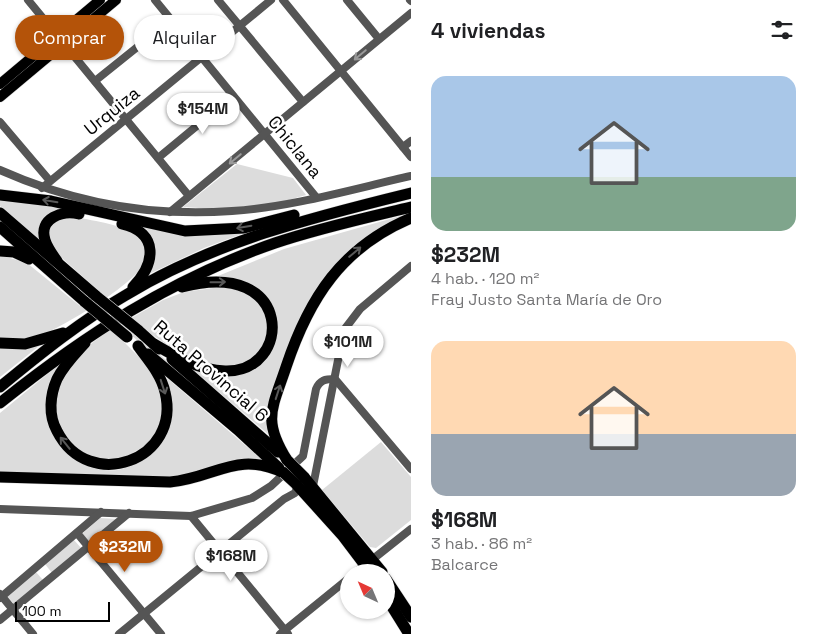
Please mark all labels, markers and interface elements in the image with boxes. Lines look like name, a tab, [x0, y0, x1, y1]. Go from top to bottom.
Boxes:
chip: Comprar	[15, 15, 124, 60]
chip: Alquilar	[134, 15, 235, 60]
icon: filters	[768, 16, 796, 44]
text: 4 viviendas	[431, 17, 545, 44]
one-way arrow	[354, 50, 367, 61]
street label: Urquiza	[79, 81, 144, 140]
pin: $154M	[168, 92, 238, 135]
text: $154M	[178, 98, 228, 119]
icon: home	[569, 108, 659, 198]
street label: Chiclana	[263, 111, 328, 183]
one-way arrow	[228, 153, 241, 164]
one-way arrow	[42, 196, 58, 206]
one-way arrow	[236, 223, 252, 233]
text: $232M	[431, 241, 500, 268]
one-way arrow	[348, 246, 361, 257]
text: 4 hab. · 120 m²	[431, 268, 539, 289]
one-way arrow	[210, 277, 226, 287]
text: Fray Justo Santa María de Oro	[431, 289, 662, 310]
street label: Ruta Provincial 6	[149, 315, 273, 427]
pin: $101M	[313, 326, 383, 368]
text: $101M	[324, 331, 372, 352]
icon: home	[569, 373, 659, 463]
one-way arrow	[159, 379, 168, 395]
one-way arrow	[273, 384, 283, 400]
one-way arrow	[60, 437, 71, 450]
text: $168M	[431, 506, 497, 533]
pin: $232M	[90, 530, 160, 573]
text: 3 hab. · 86 m²	[431, 533, 532, 554]
text: $232M	[99, 536, 151, 557]
pin: $168M	[196, 540, 266, 582]
text: $168M	[206, 545, 256, 566]
text: Balcarce	[431, 554, 498, 575]
north arrow	[340, 564, 395, 619]
map controls	[340, 564, 395, 619]
scale bar	[15, 599, 110, 622]
text: 100 m	[22, 602, 61, 620]

